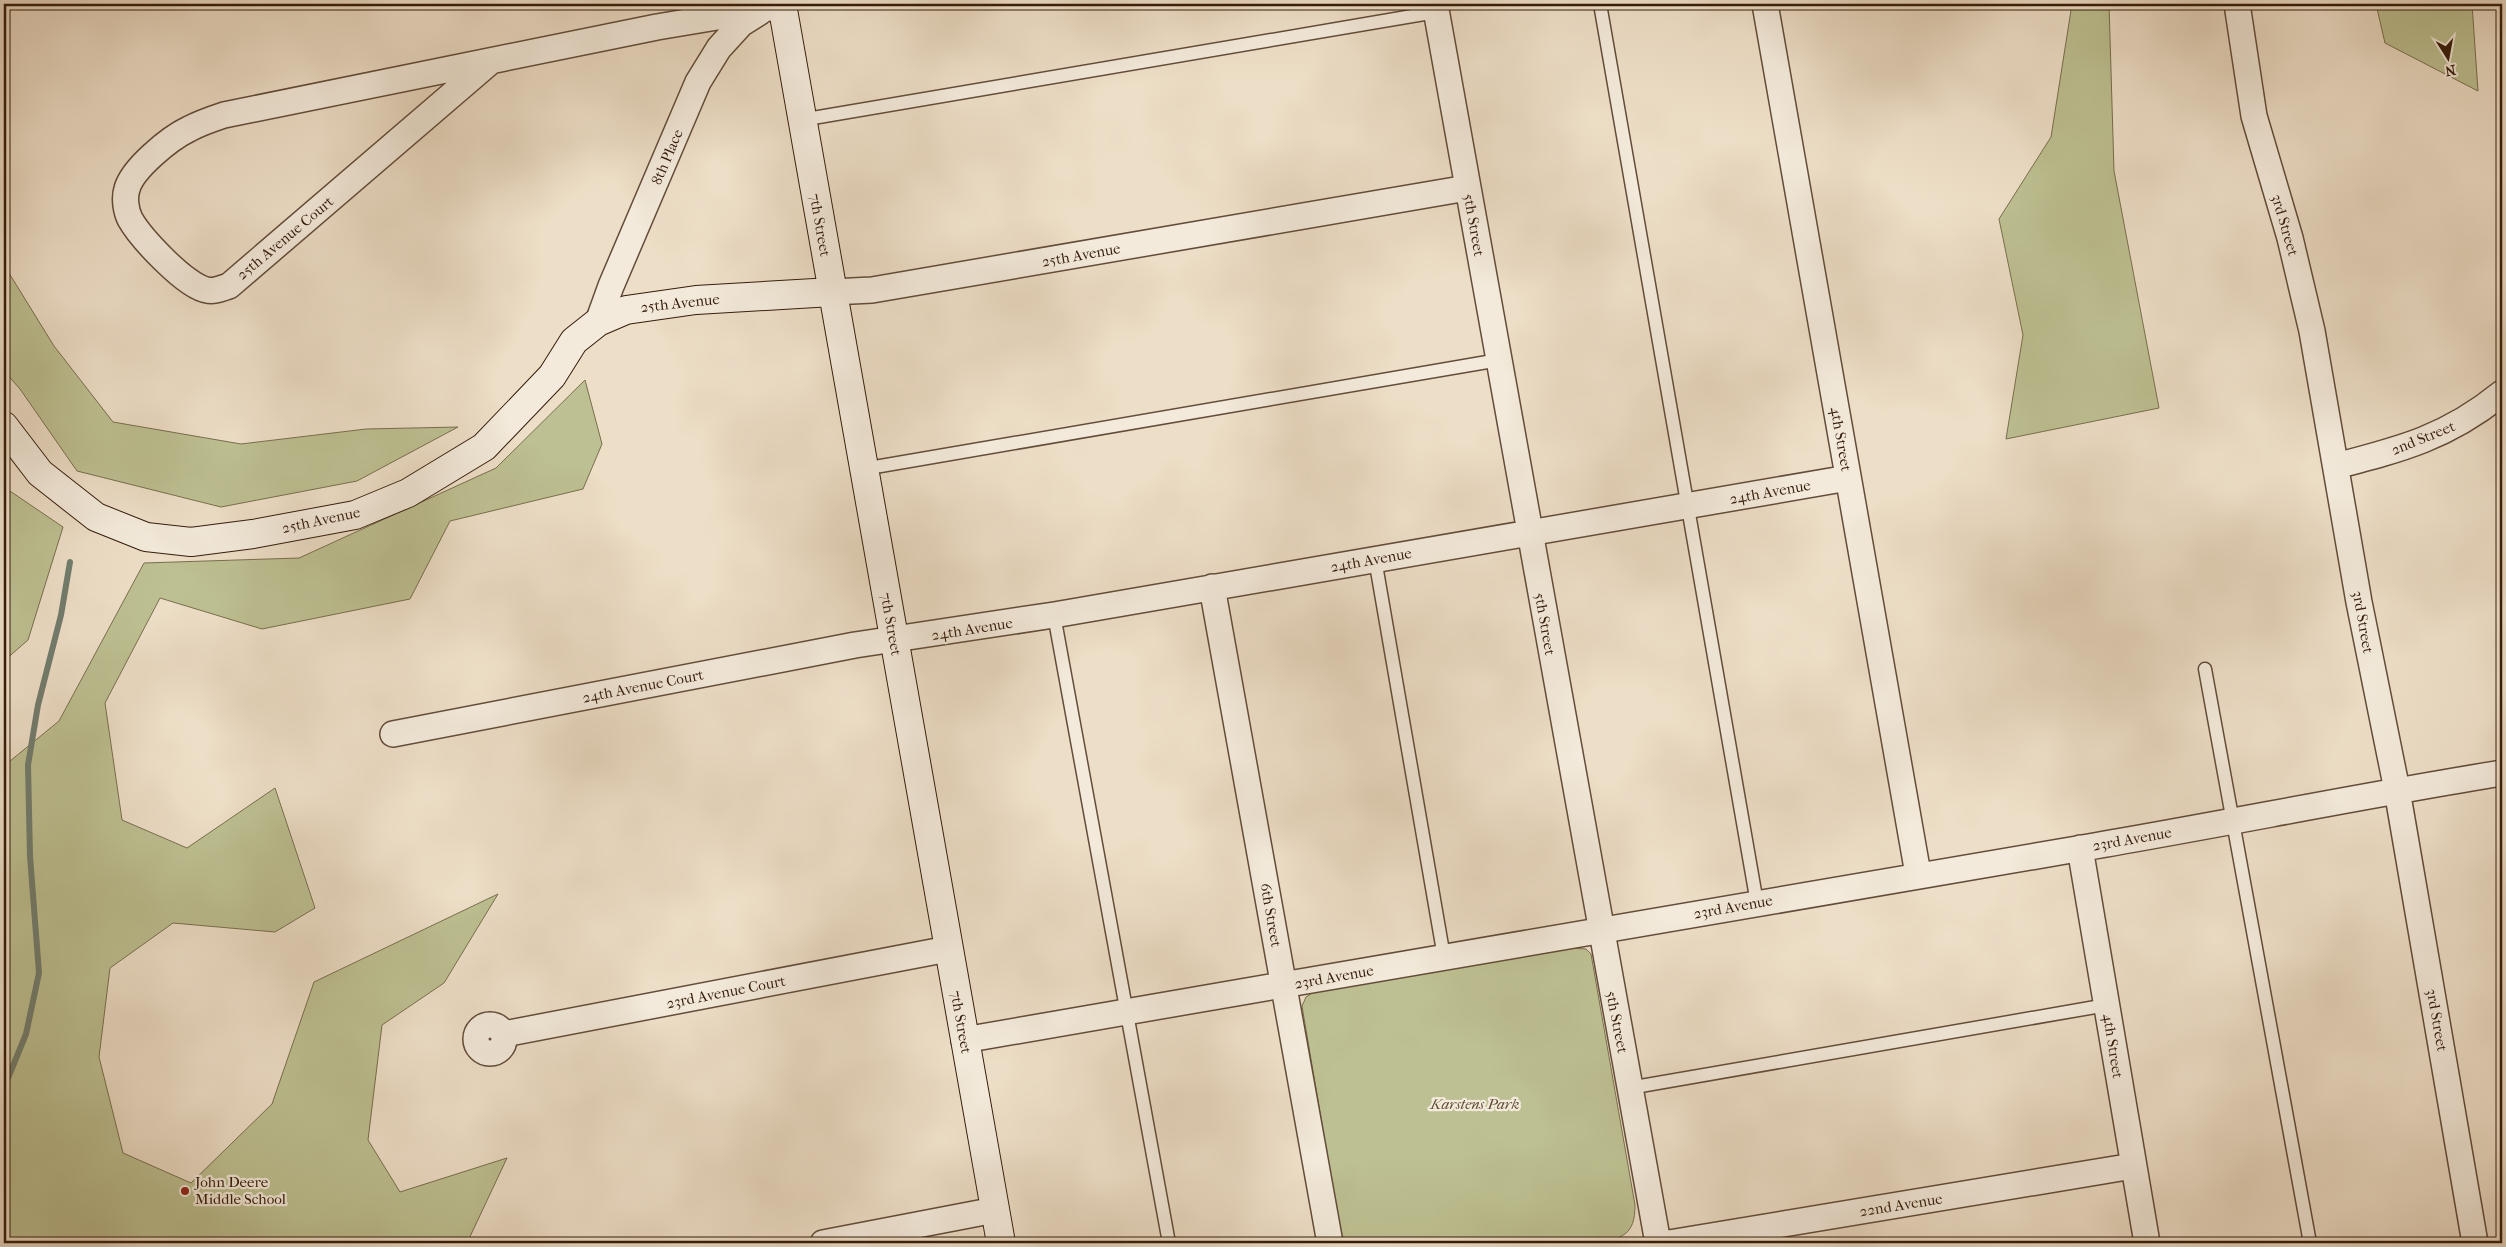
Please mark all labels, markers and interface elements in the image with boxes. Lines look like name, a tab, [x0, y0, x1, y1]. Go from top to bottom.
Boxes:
north arrow	[2424, 32, 2474, 82]
text: N	[2443, 61, 2457, 80]
street label: 8th Place	[647, 126, 687, 188]
street label: 25th Avenue Court	[233, 192, 338, 284]
street label: 7th Street	[806, 192, 835, 259]
street label: 5th Street	[1460, 192, 1488, 258]
street label: 3rd Street	[2268, 192, 2303, 259]
street label: 25th Avenue	[1040, 239, 1122, 271]
street label: 25th Avenue	[639, 290, 721, 316]
street label: 4th Street	[1826, 405, 1856, 473]
street label: 2nd Street	[2388, 417, 2458, 459]
street label: 24th Avenue	[1728, 476, 1812, 508]
street label: 25th Avenue	[280, 503, 362, 537]
street label: 24th Avenue	[1329, 544, 1413, 576]
street label: 3rd Street	[2349, 589, 2377, 655]
street label: 7th Street	[877, 591, 906, 658]
street label: 5th Street	[1531, 591, 1559, 657]
street label: 24th Avenue	[930, 614, 1014, 644]
street label: 24th Avenue Court	[581, 665, 706, 707]
street label: 23rd Avenue	[2091, 823, 2173, 855]
street label: 6th Street	[1257, 882, 1286, 949]
street label: 23rd Avenue	[1692, 891, 1774, 923]
street label: 23rd Avenue	[1293, 961, 1375, 993]
street label: 23rd Avenue Court	[665, 972, 788, 1012]
street label: 3rd Street	[2423, 987, 2451, 1053]
street label: 7th Street	[947, 989, 976, 1056]
street label: 5th Street	[1602, 989, 1632, 1055]
street label: 4th Street	[2099, 1012, 2127, 1080]
park label: Karstens Park	[1430, 1095, 1520, 1113]
place label: John Deere Middle School	[194, 1173, 286, 1208]
marker: John Deere Middle School	[179, 1185, 191, 1197]
street label: 22nd Avenue	[1858, 1189, 1944, 1220]

